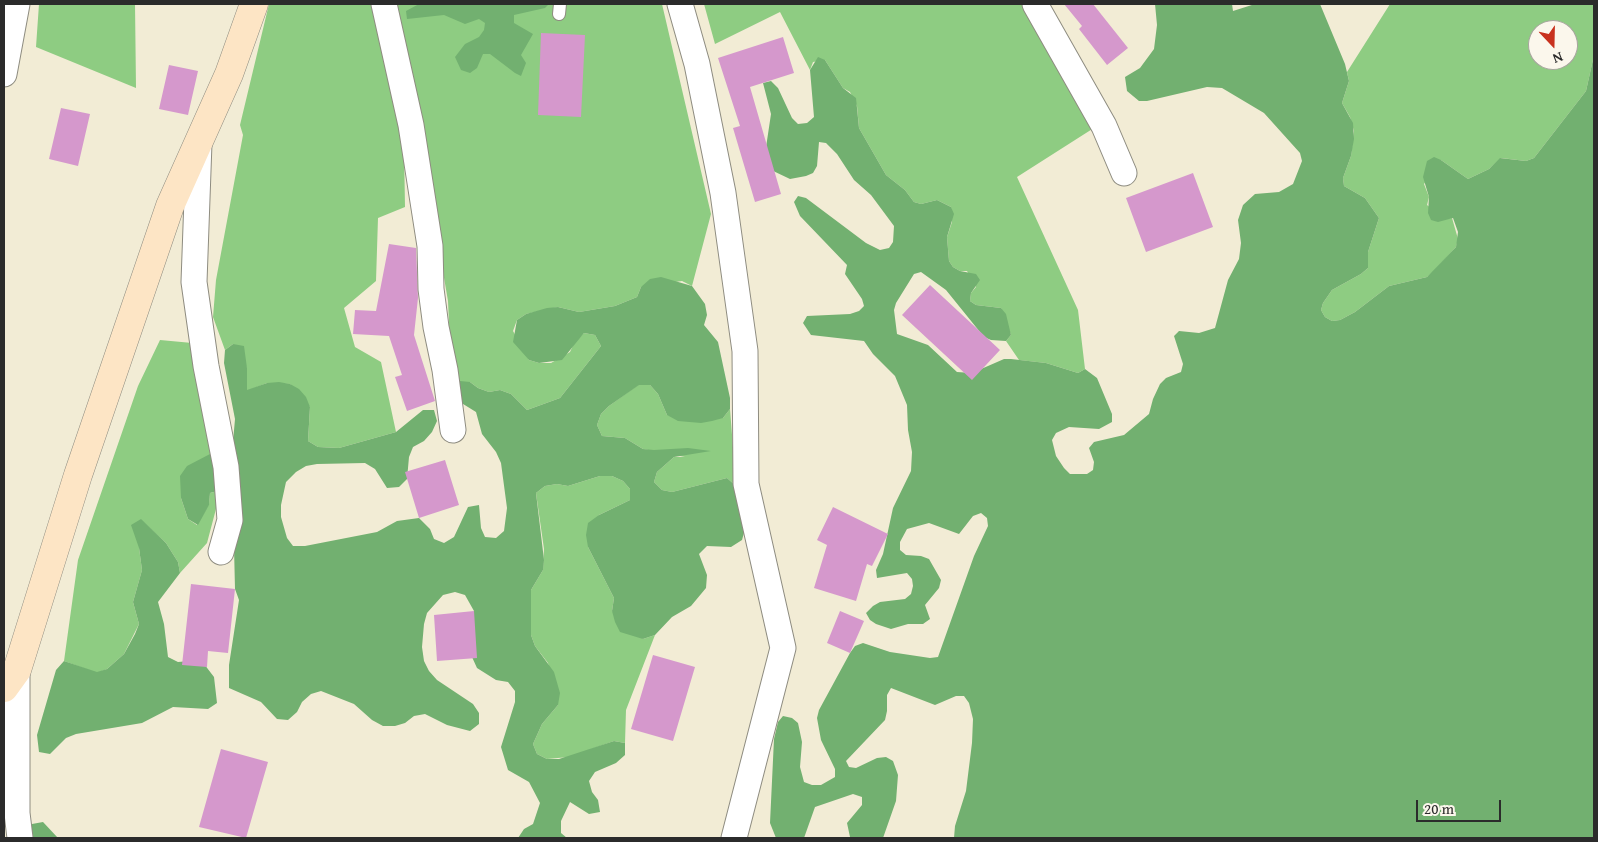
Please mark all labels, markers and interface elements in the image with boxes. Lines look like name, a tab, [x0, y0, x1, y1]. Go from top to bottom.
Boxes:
north arrow	[1528, 20, 1578, 70]
text: N	[1550, 47, 1566, 69]
scale bar	[1418, 790, 1503, 822]
text: 20 m	[1424, 798, 1454, 819]

